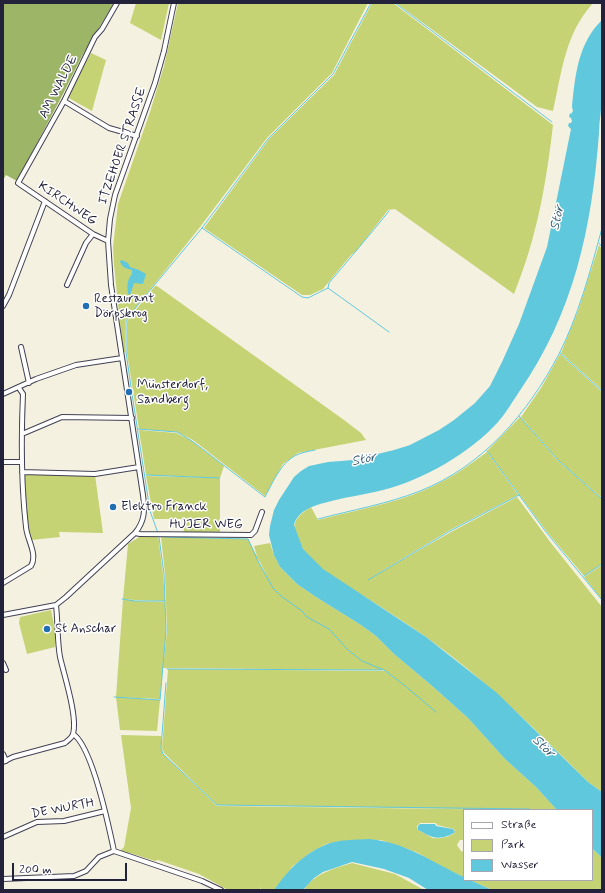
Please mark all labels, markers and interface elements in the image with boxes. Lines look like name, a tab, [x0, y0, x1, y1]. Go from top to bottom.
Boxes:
street label: AM WALDE	[36, 53, 82, 121]
street label: ITZEHOER STRASSE	[96, 85, 150, 207]
street label: KIRCHWEG	[35, 179, 99, 229]
water label: Stör	[547, 204, 569, 232]
place label: Restaurant Dörpskrog	[94, 291, 154, 322]
marker: Restaurant Dörpskrog	[81, 301, 91, 311]
place label: Münsterdorf, Sandberg	[137, 377, 208, 408]
marker: Münsterdorf, Sandberg	[124, 387, 134, 397]
water label: Stör	[350, 449, 378, 471]
place label: Elektro Franck	[121, 499, 207, 515]
marker: Elektro Franck	[108, 502, 118, 512]
street label: HUJER WEG	[169, 517, 243, 533]
place label: St Anschar	[55, 621, 116, 637]
marker: St Anschar	[42, 624, 52, 634]
water label: Stör	[528, 732, 558, 762]
street label: DE WURTH	[30, 795, 96, 823]
legend	[463, 809, 593, 881]
text: Straße	[501, 817, 536, 833]
text: Park	[501, 837, 525, 853]
scale bar	[14, 855, 129, 881]
text: Wasser	[501, 857, 539, 873]
text: 200 m	[19, 862, 52, 878]

